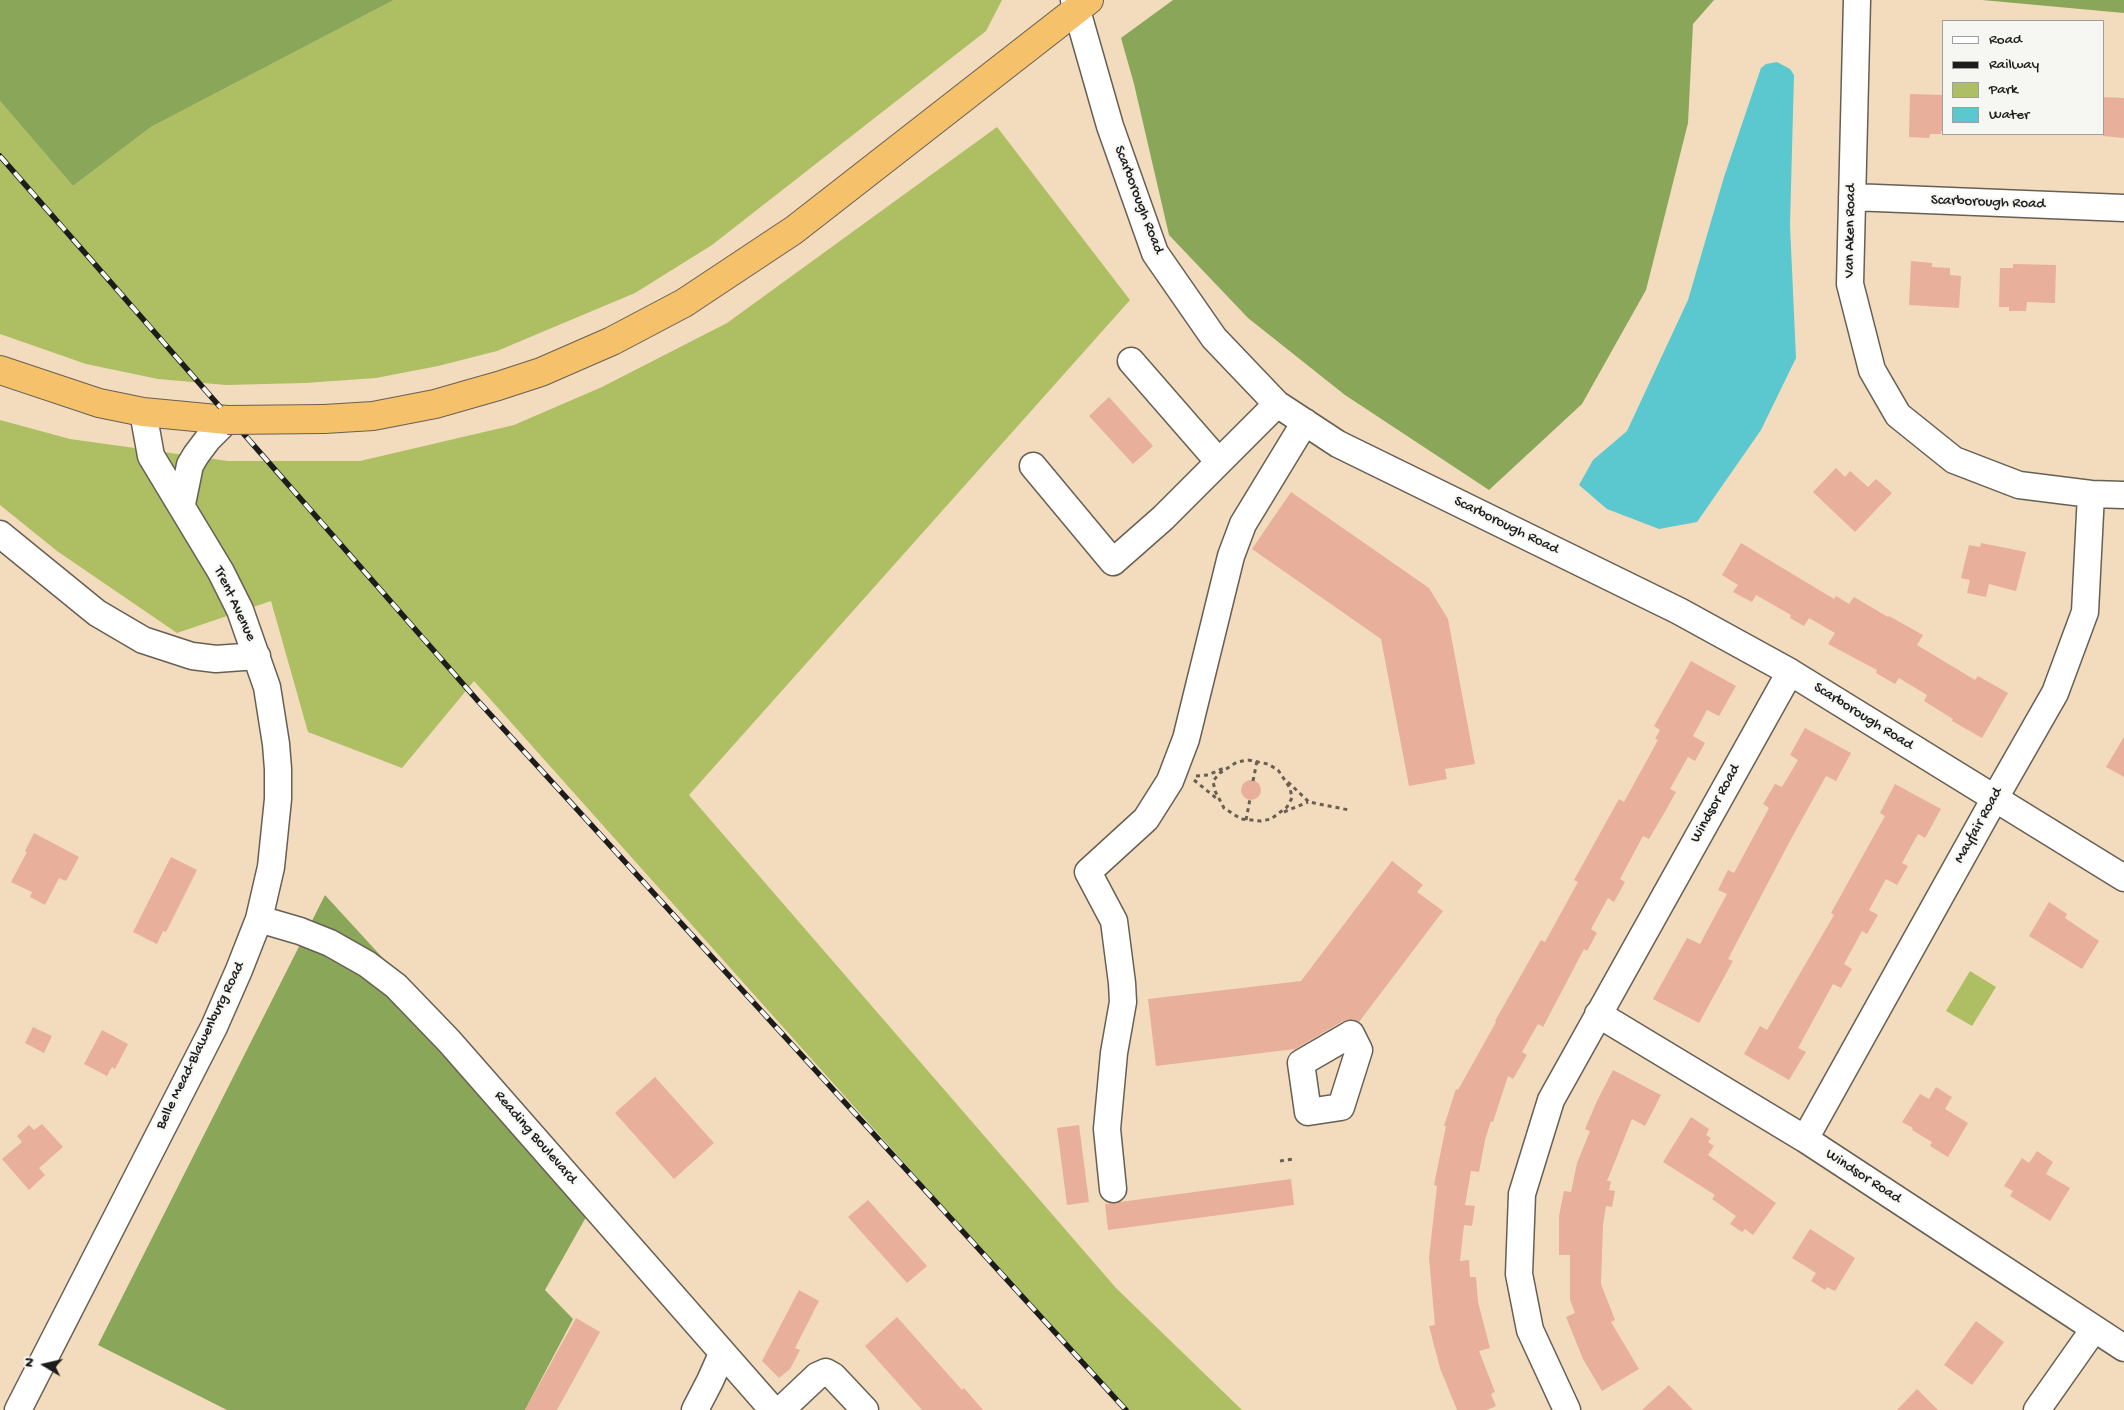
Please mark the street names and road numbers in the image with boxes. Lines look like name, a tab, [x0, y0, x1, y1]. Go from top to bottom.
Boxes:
street label: Scarborough Road	[1109, 143, 1167, 257]
street label: Van Aken Road	[1841, 184, 1861, 278]
street label: Scarborough Road	[1931, 192, 2045, 214]
street label: Scarborough Road	[1451, 493, 1561, 559]
street label: Trent Avenue	[209, 564, 259, 644]
street label: Scarborough Road	[1810, 679, 1916, 755]
street label: Windsor Road	[1687, 762, 1745, 846]
street label: Mayfair Road	[1951, 785, 2007, 867]
street label: Belle Mead-Blawenburg Road	[153, 959, 249, 1133]
street label: Reading Boulevard	[490, 1088, 580, 1188]
street label: Windsor Road	[1822, 1146, 1904, 1208]

